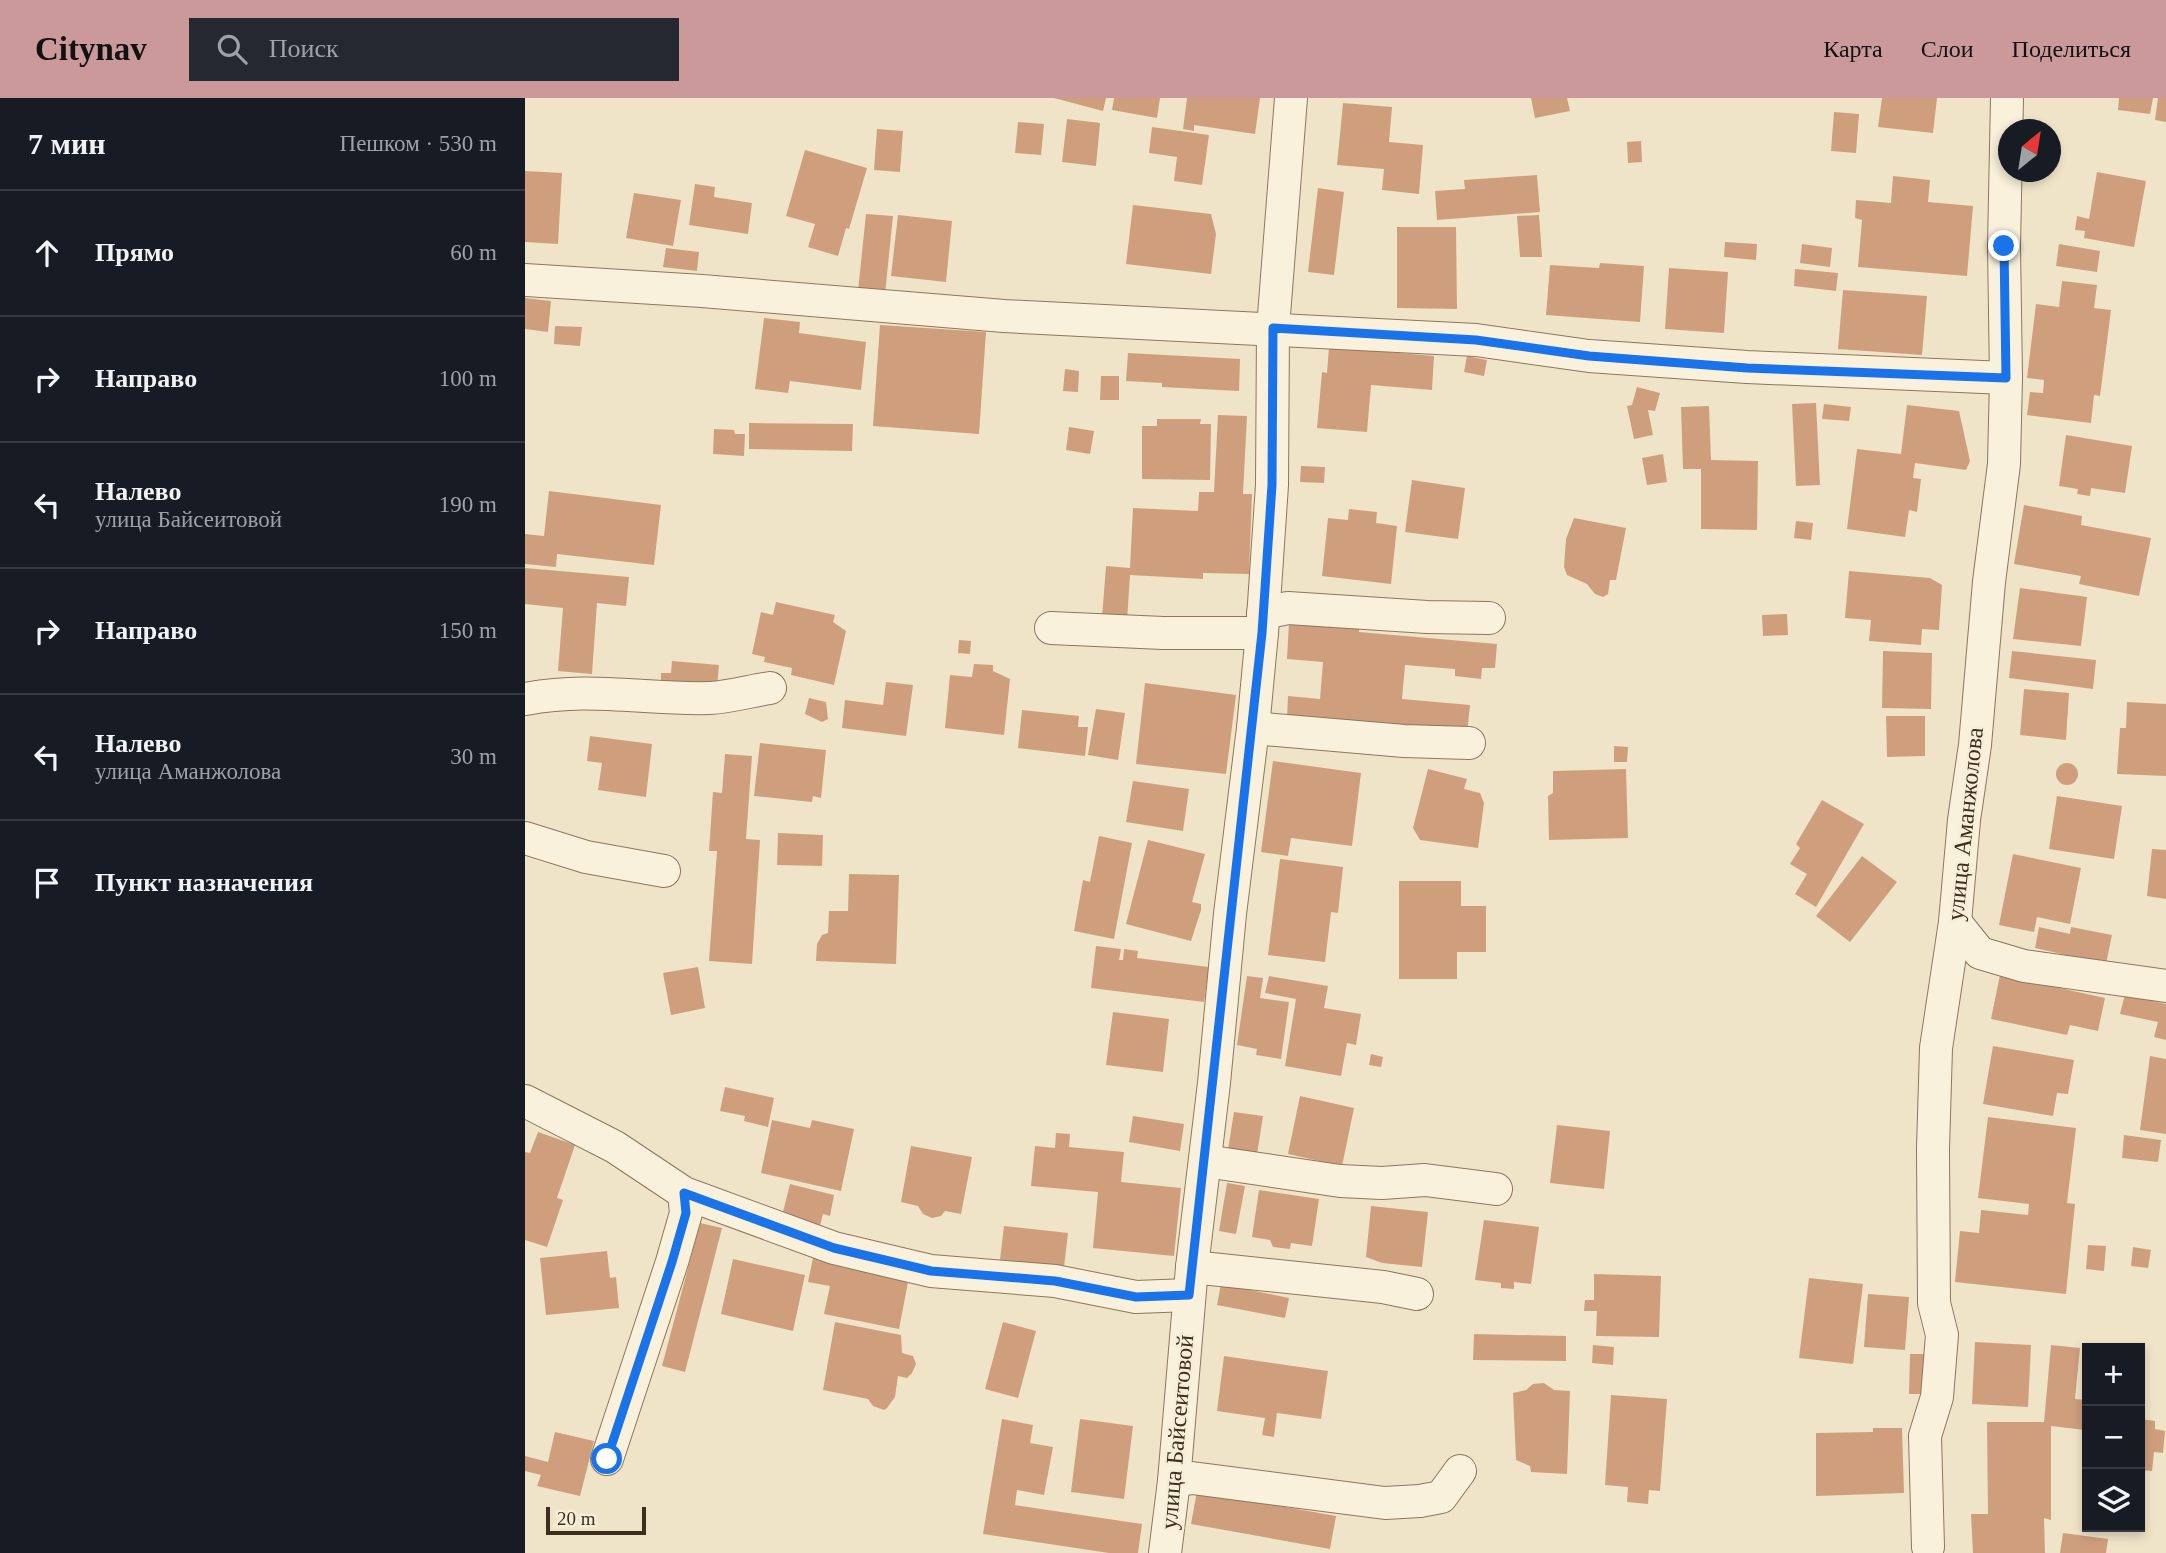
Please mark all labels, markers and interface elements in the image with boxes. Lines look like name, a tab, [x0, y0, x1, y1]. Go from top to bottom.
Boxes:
search box	[189, 18, 679, 81]
icon: search	[213, 30, 251, 68]
text: Citynav	[35, 31, 147, 67]
text: Поиск	[269, 34, 339, 63]
text: Карта	[1823, 36, 1883, 62]
text: Слои	[1921, 36, 1974, 62]
text: Поделиться	[2012, 36, 2131, 62]
north arrow	[1998, 119, 2061, 182]
text: 7 мин	[28, 127, 106, 160]
text: Пешком · 530 m	[340, 131, 497, 156]
route end	[1988, 230, 2019, 261]
icon: ahead	[28, 234, 66, 272]
text: Прямо	[95, 238, 174, 267]
text: 60 m	[450, 240, 497, 265]
icon: right	[28, 360, 66, 398]
text: Направо	[95, 364, 197, 393]
text: 100 m	[439, 366, 497, 391]
text: Налево	[95, 477, 181, 506]
icon: left	[28, 486, 66, 524]
text: 190 m	[439, 492, 497, 517]
text: улица Байсеитовой	[95, 507, 282, 532]
icon: right	[28, 612, 66, 650]
text: Направо	[95, 616, 197, 645]
text: 150 m	[439, 618, 497, 643]
street label: улица Аманжолова	[1942, 726, 1988, 922]
text: Налево	[95, 729, 181, 758]
icon: left	[28, 738, 66, 776]
text: 30 m	[450, 744, 497, 769]
text: улица Аманжолова	[95, 759, 281, 784]
icon: arrive	[28, 864, 66, 902]
text: Пункт назначения	[95, 868, 313, 897]
street label: улица Байсеитовой	[1156, 1334, 1198, 1530]
map controls	[2082, 1343, 2145, 1532]
button: +	[2082, 1343, 2145, 1406]
button: −	[2082, 1406, 2145, 1469]
route start	[591, 1443, 622, 1474]
button: layers	[2082, 1469, 2145, 1532]
scale bar	[546, 1504, 646, 1536]
text: 20 m	[557, 1508, 596, 1529]

